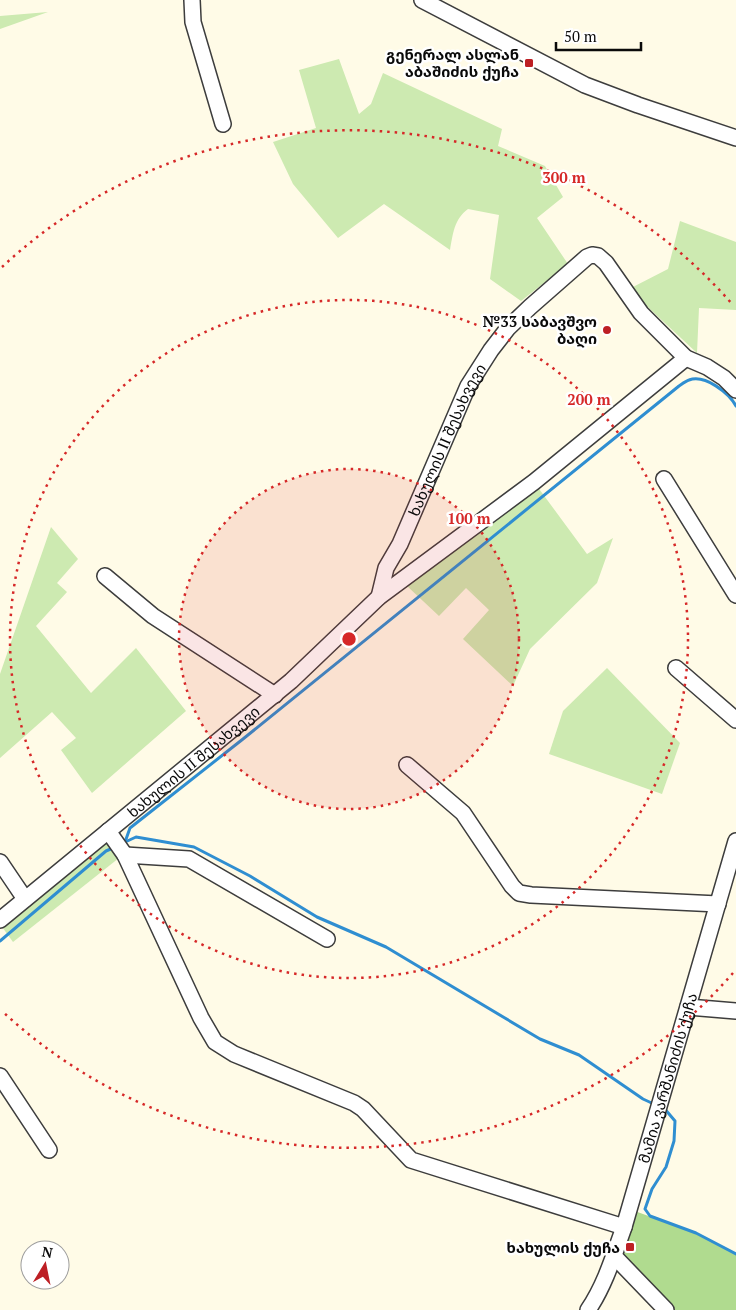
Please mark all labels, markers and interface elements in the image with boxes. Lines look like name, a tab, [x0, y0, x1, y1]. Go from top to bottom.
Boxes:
scale bar	[556, 20, 641, 52]
text: 50 m	[564, 26, 597, 46]
place label: გენერალ ასლან აბაშიძის ქუჩა	[386, 44, 519, 81]
marker: გენერალ ასლან აბაშიძის ქუჩა	[523, 57, 535, 69]
text: 300 m	[542, 167, 586, 187]
place label: №33 საბავშვო ბაღი	[483, 311, 597, 348]
marker: №33 საბავშვო ბაღი	[601, 324, 613, 336]
street label: ხახულის II შესახვევი	[403, 359, 490, 519]
text: 200 m	[567, 389, 611, 409]
text: 100 m	[447, 508, 491, 528]
centre of rings	[340, 630, 358, 648]
street label: ხახულის II შესახვევი	[123, 701, 264, 822]
street label: მამია ვარშანიძის ქუჩა	[633, 990, 701, 1165]
place label: ხახულის ქუჩა	[507, 1237, 620, 1257]
north arrow	[20, 1240, 70, 1290]
text: N	[40, 1241, 55, 1262]
marker: ხახულის ქუჩა	[624, 1241, 636, 1253]

